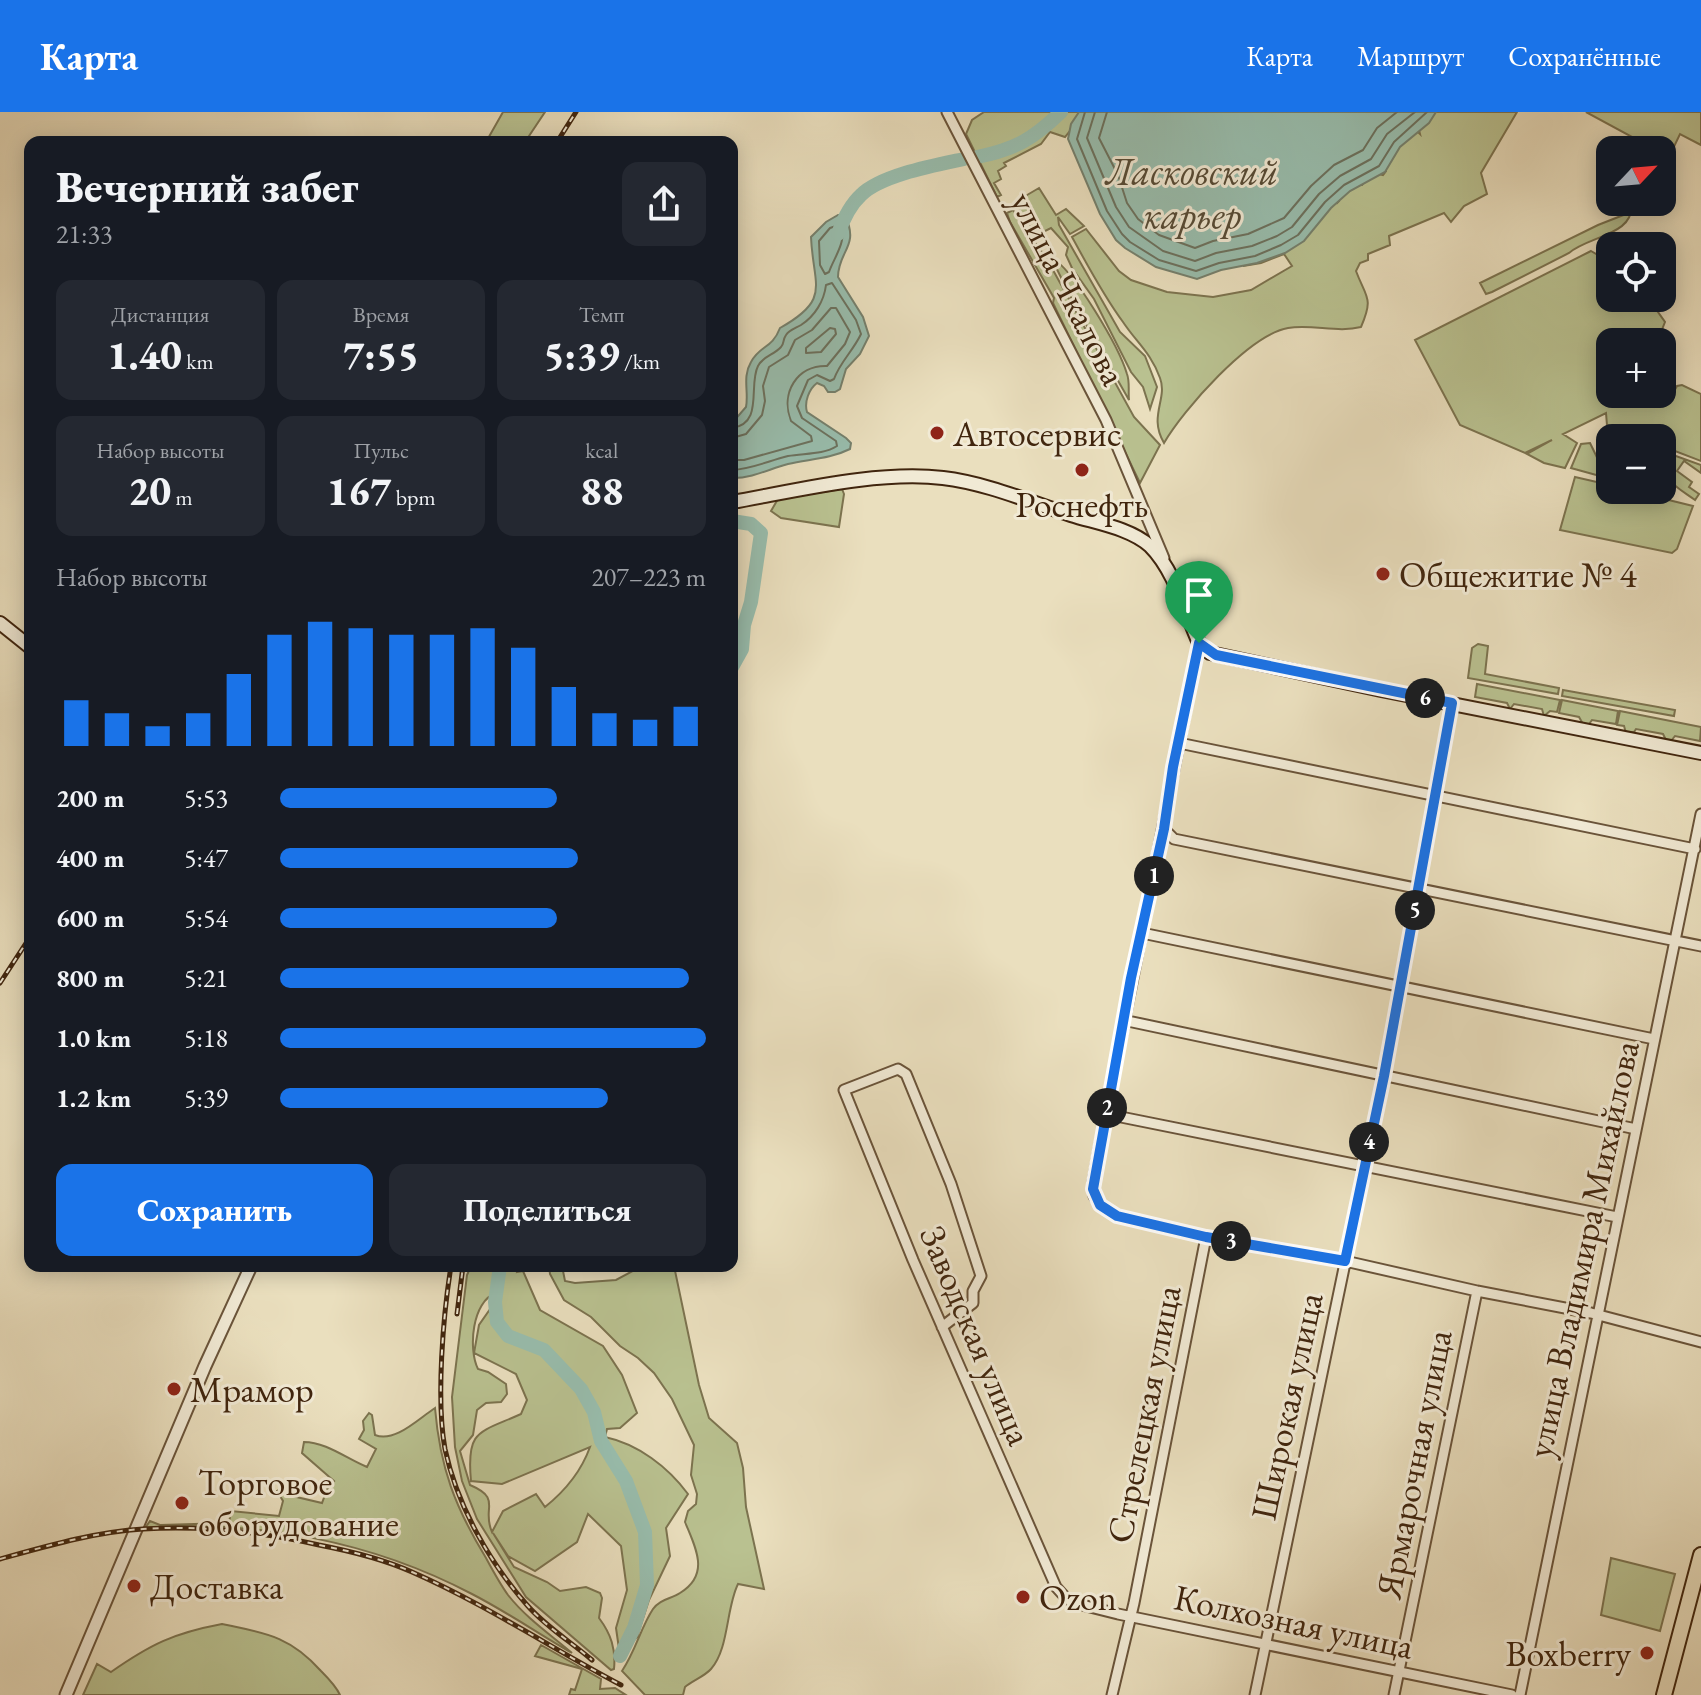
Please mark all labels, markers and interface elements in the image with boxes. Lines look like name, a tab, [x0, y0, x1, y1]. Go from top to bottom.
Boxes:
text: Карта	[40, 32, 138, 81]
text: Карта	[1246, 38, 1313, 74]
text: Маршрут	[1357, 38, 1464, 74]
text: Сохранённые	[1508, 38, 1661, 74]
north arrow	[1596, 136, 1676, 216]
map controls	[1596, 136, 1676, 504]
water label: Ласковский карьер	[1104, 146, 1278, 239]
text: Вечерний забег	[56, 158, 359, 215]
button: share	[622, 162, 706, 246]
street label: улица Чкалова	[1000, 183, 1138, 394]
text: 21:33	[56, 217, 112, 251]
button: locate	[1596, 232, 1676, 312]
text: Дистанция	[111, 300, 209, 329]
text: Время	[353, 300, 409, 329]
text: Темп	[579, 300, 625, 329]
button: +	[1596, 328, 1676, 408]
text: 1.40	[107, 329, 182, 381]
text: 7:55	[343, 329, 419, 381]
text: 5:39	[543, 329, 620, 381]
text: km	[182, 347, 214, 376]
text: /km	[620, 347, 660, 376]
place label: Автосервис	[952, 410, 1121, 457]
marker: Автосервис	[928, 424, 946, 442]
button: −	[1596, 424, 1676, 504]
text: Набор высоты	[96, 436, 224, 465]
text: Пульс	[353, 436, 409, 465]
text: kcal	[585, 436, 618, 465]
marker: Роснефть	[1073, 461, 1091, 479]
text: 20	[128, 465, 171, 517]
text: 167	[326, 465, 391, 517]
text: 88	[580, 465, 623, 517]
place label: Роснефть	[1016, 481, 1148, 528]
text: m	[171, 483, 193, 512]
text: bpm	[391, 483, 436, 512]
place label: Общежитие № 4	[1399, 551, 1638, 598]
text: Набор высоты	[56, 560, 207, 594]
text: 207–223 m	[591, 560, 706, 594]
pin	[1165, 561, 1233, 643]
marker: Общежитие № 4	[1374, 565, 1392, 583]
icon: arrive	[1177, 573, 1221, 617]
pin: 6	[1405, 678, 1445, 718]
text: 6	[1419, 683, 1431, 712]
text: 200 m	[56, 781, 124, 815]
text: 5:53	[184, 781, 228, 815]
text: 400 m	[56, 841, 124, 875]
text: 5:47	[184, 841, 228, 875]
pin: 1	[1134, 856, 1174, 896]
text: 1	[1148, 861, 1160, 890]
pin: 5	[1395, 890, 1435, 930]
text: 5	[1409, 895, 1421, 924]
text: 600 m	[56, 901, 124, 935]
text: 5:54	[184, 901, 228, 935]
text: 800 m	[56, 961, 124, 995]
text: 5:21	[184, 961, 228, 995]
text: 1.0 km	[56, 1021, 131, 1055]
text: 5:18	[184, 1021, 228, 1055]
street label: улица Владимира Михайлова	[1515, 1036, 1650, 1462]
text: 1.2 km	[56, 1081, 131, 1115]
text: 5:39	[184, 1081, 228, 1115]
pin: 2	[1087, 1088, 1127, 1128]
text: 2	[1101, 1093, 1113, 1122]
pin: 4	[1349, 1122, 1389, 1162]
text: 4	[1363, 1127, 1375, 1156]
button: Сохранить	[56, 1164, 373, 1256]
button: Поделиться	[389, 1164, 706, 1256]
street label: Заводская улица	[909, 1218, 1044, 1453]
pin: 3	[1211, 1221, 1251, 1261]
text: 3	[1225, 1226, 1237, 1255]
street label: Стрелецкая улица	[1095, 1281, 1192, 1547]
street label: Широкая улица	[1239, 1288, 1334, 1524]
street label: Ярмарочная улица	[1364, 1325, 1463, 1603]
place label: Мрамор	[190, 1366, 314, 1413]
marker: Мрамор	[165, 1380, 183, 1398]
place label: Торговое оборудование	[198, 1459, 399, 1547]
marker: Торговое оборудование	[173, 1494, 191, 1512]
place label: Доставка	[150, 1563, 284, 1610]
street label: Колхозная улица	[1170, 1573, 1418, 1670]
place label: Ozon	[1039, 1574, 1117, 1621]
marker: Доставка	[125, 1577, 143, 1595]
marker: Ozon	[1014, 1588, 1032, 1606]
place label: Boxberry	[1505, 1630, 1631, 1677]
marker: Boxberry	[1638, 1644, 1656, 1662]

